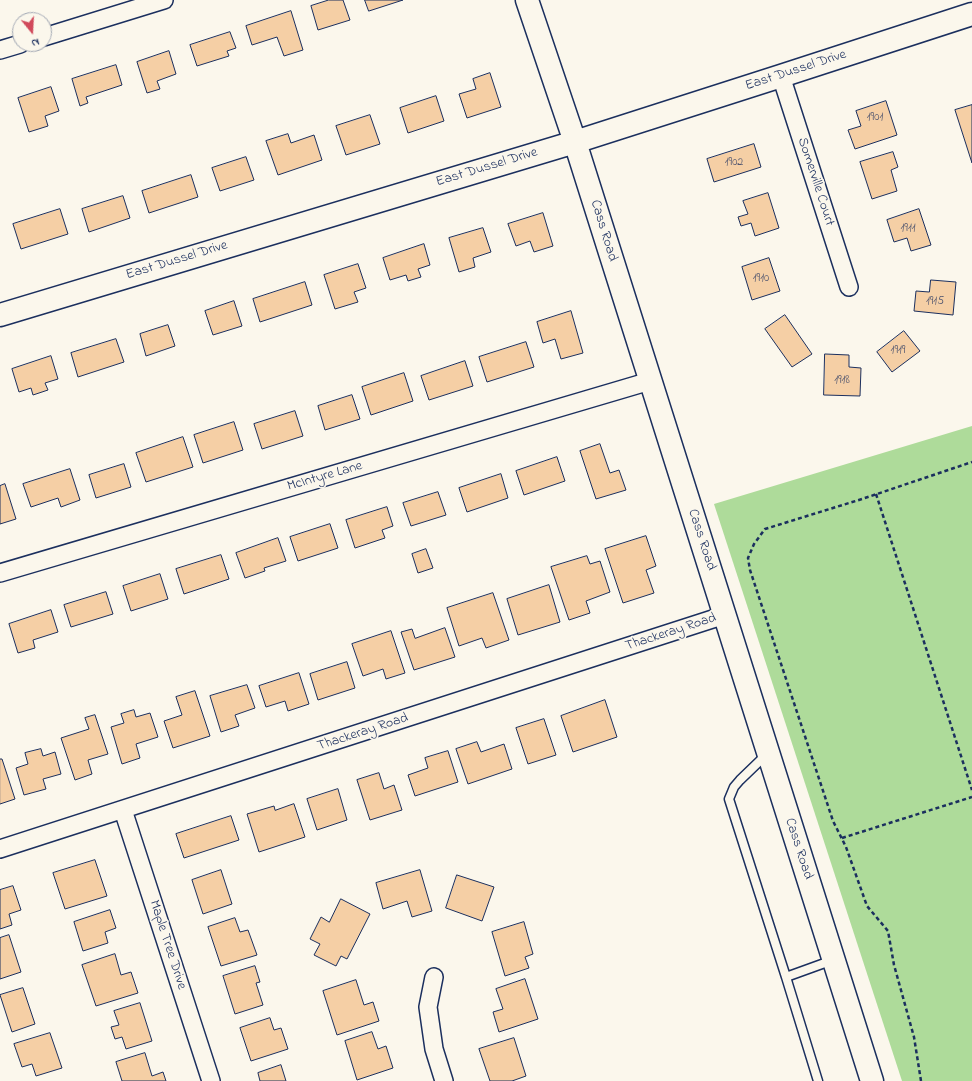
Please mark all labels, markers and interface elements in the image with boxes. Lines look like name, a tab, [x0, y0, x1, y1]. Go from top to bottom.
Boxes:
north arrow	[12, 12, 52, 52]
text: N	[29, 34, 41, 51]
street label: East Dussel Drive	[743, 47, 849, 95]
house number: 1901	[867, 111, 883, 125]
street label: Somerville Court	[793, 136, 837, 228]
street label: East Dussel Drive	[434, 145, 540, 191]
house number: 1902	[725, 156, 743, 170]
street label: Cass Road	[586, 198, 620, 264]
house number: 1911	[900, 222, 916, 236]
street label: East Dussel Drive	[124, 238, 230, 284]
house number: 1910	[753, 272, 769, 286]
house number: 1915	[926, 295, 944, 309]
house number: 1919	[891, 344, 905, 358]
house number: 1918	[834, 374, 850, 388]
street label: McIntyre Lane	[285, 458, 365, 496]
street label: Cass Road	[683, 507, 719, 573]
street label: Thackeray Road	[623, 610, 719, 656]
street label: Thackeray Road	[315, 710, 411, 756]
street label: Cass Road	[780, 816, 816, 882]
street label: Maple Tree Drive	[145, 898, 189, 992]

